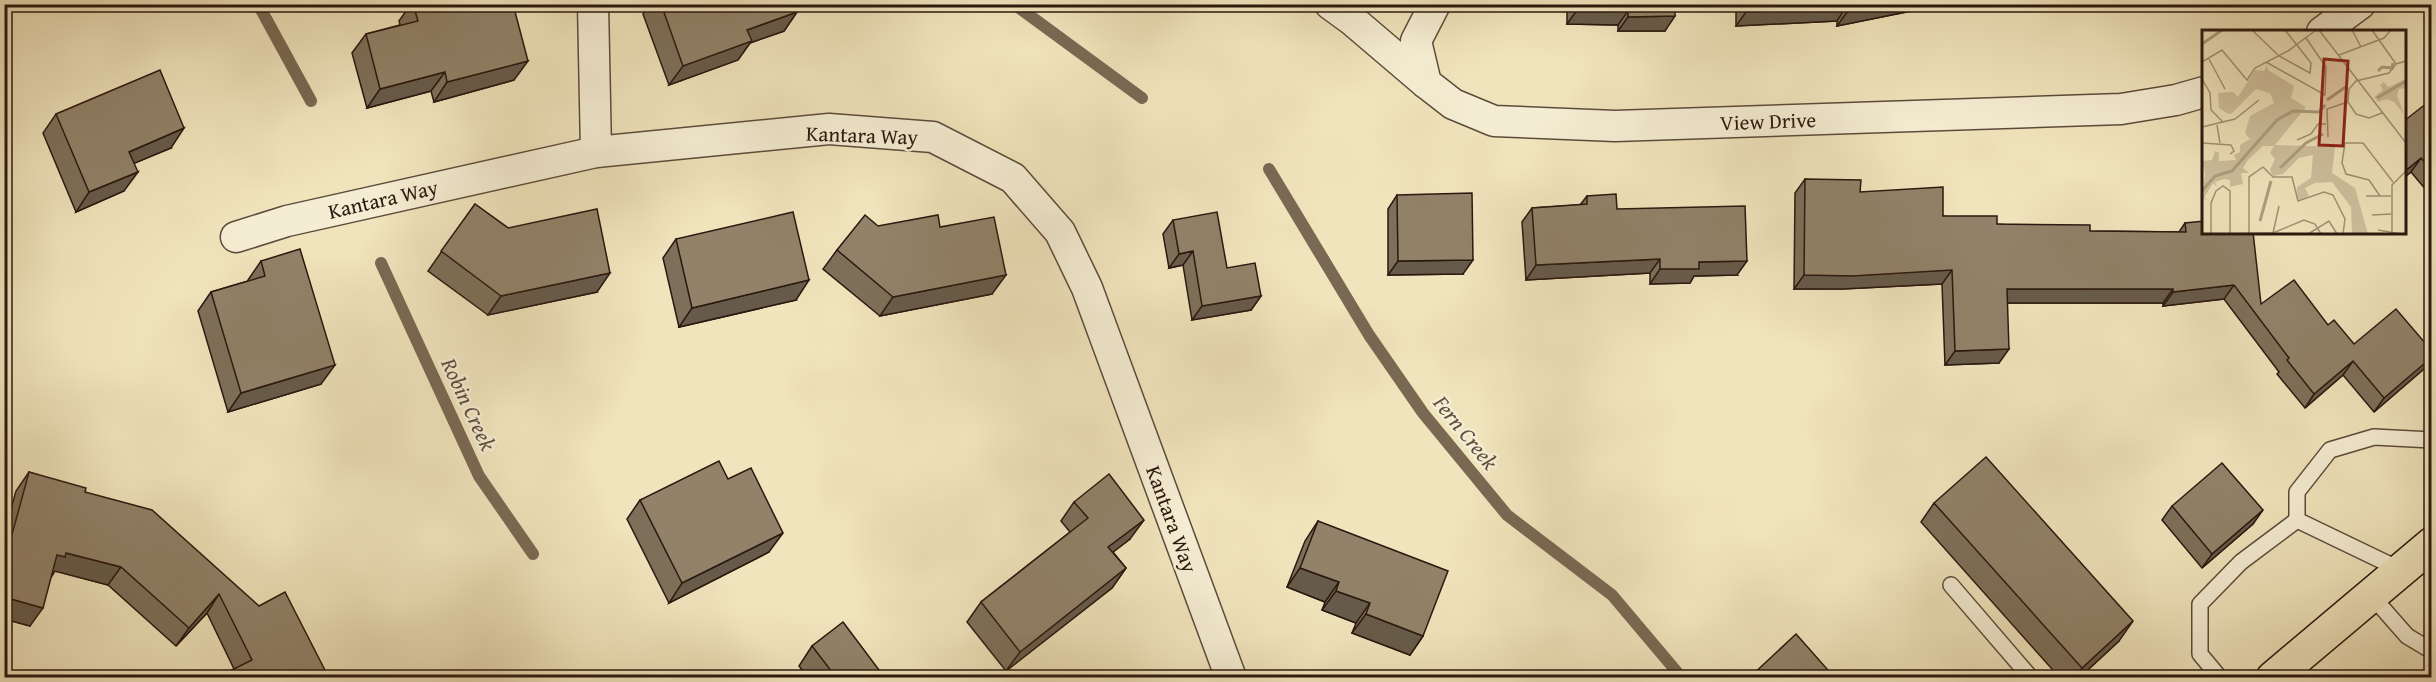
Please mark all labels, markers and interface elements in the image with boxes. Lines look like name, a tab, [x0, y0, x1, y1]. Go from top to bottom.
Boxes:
inset map	[2202, 30, 2406, 234]
street label: View Drive	[1719, 104, 1817, 138]
street label: Kantara Way	[806, 118, 919, 152]
street label: Kantara Way	[325, 171, 442, 227]
water label: Robin Creek	[433, 351, 505, 457]
water label: Fern Creek	[1425, 387, 1507, 477]
street label: Kantara Way	[1138, 461, 1206, 577]

